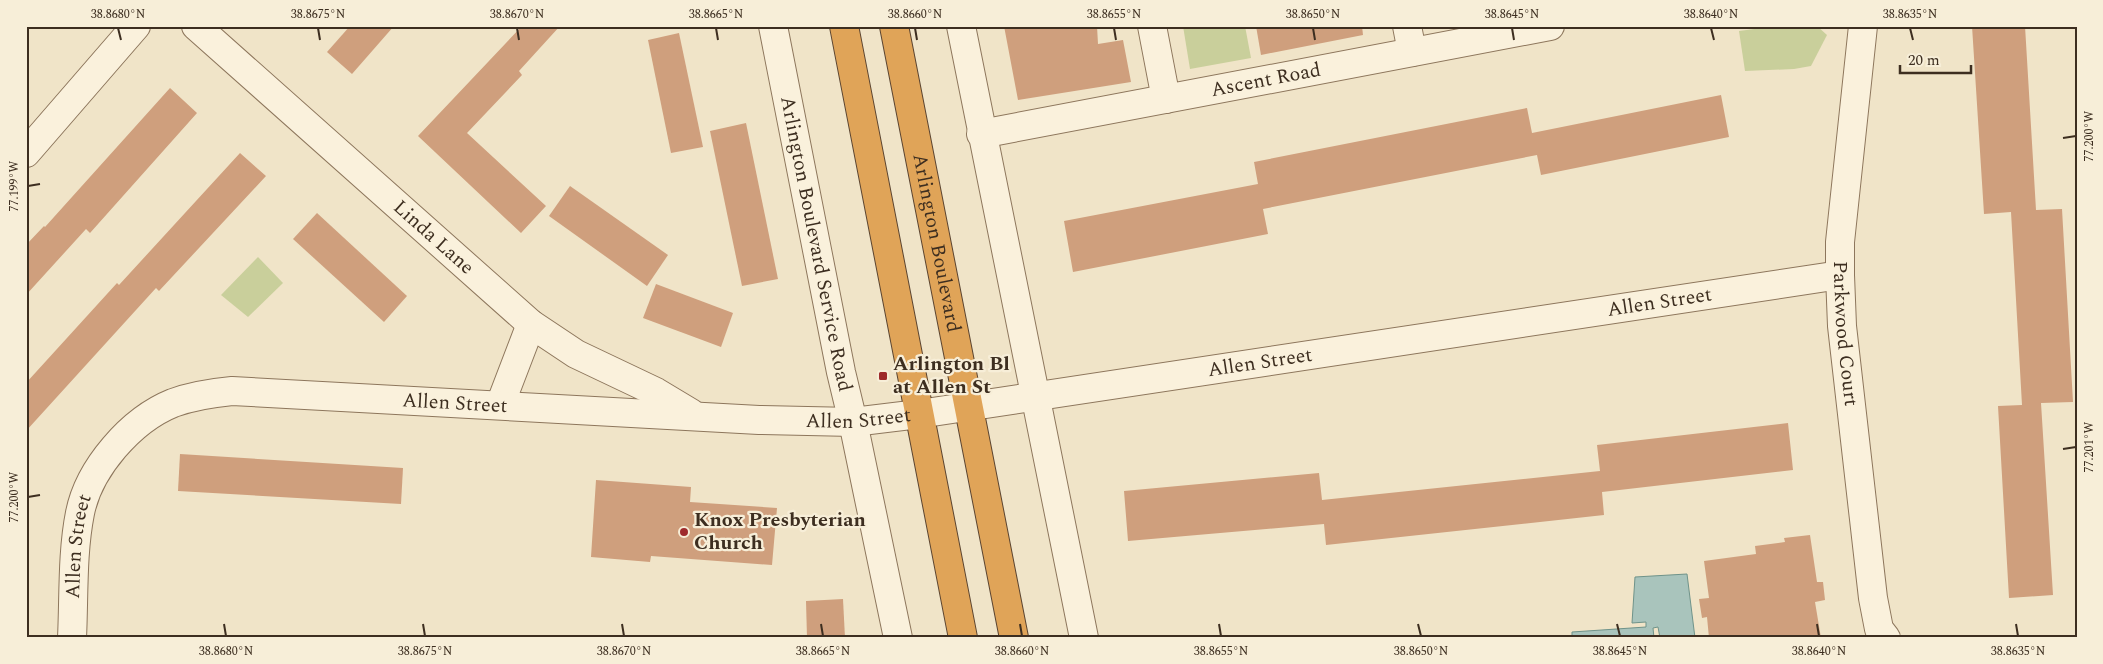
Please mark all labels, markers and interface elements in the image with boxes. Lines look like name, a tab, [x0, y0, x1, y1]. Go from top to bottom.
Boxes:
text: 38.8680°N	[91, 5, 145, 24]
text: 38.8675°N	[291, 5, 345, 24]
text: 38.8670°N	[490, 5, 544, 24]
text: 38.8665°N	[689, 5, 743, 24]
text: 38.8660°N	[888, 5, 942, 24]
text: 38.8655°N	[1087, 5, 1141, 24]
text: 38.8650°N	[1286, 5, 1340, 24]
text: 38.8645°N	[1485, 5, 1539, 24]
text: 38.8640°N	[1684, 5, 1738, 24]
text: 38.8635°N	[1883, 5, 1937, 24]
scale bar	[1900, 42, 1972, 74]
text: 20 m	[1908, 49, 1940, 72]
street label: Ascent Road	[1208, 55, 1324, 105]
street label: Arlington Boulevard Service Road	[772, 93, 860, 395]
text: 77.200°W	[2080, 110, 2099, 161]
street label: Arlington Boulevard	[904, 151, 969, 335]
text: 77.199°W	[5, 160, 24, 211]
street label: Linda Lane	[386, 193, 481, 282]
street label: Parkwood Court	[1825, 261, 1866, 408]
street label: Allen Street	[1605, 280, 1714, 325]
street label: Allen Street	[1206, 340, 1314, 385]
place label: Arlington Bl at Allen St	[893, 349, 1010, 402]
marker: Arlington Bl at Allen St	[877, 370, 889, 382]
street label: Allen Street	[401, 385, 508, 421]
street label: Allen Street	[805, 400, 913, 437]
text: 77.201°W	[2080, 421, 2099, 472]
text: 77.200°W	[5, 471, 24, 522]
street label: Allen Street	[58, 489, 100, 599]
place label: Knox Presbyterian Church	[694, 505, 866, 558]
marker: Knox Presbyterian Church	[678, 526, 690, 538]
text: 38.8680°N	[199, 642, 253, 661]
text: 38.8675°N	[398, 642, 452, 661]
text: 38.8670°N	[597, 642, 651, 661]
text: 38.8665°N	[796, 642, 850, 661]
text: 38.8660°N	[995, 642, 1049, 661]
text: 38.8655°N	[1194, 642, 1248, 661]
text: 38.8650°N	[1394, 642, 1448, 661]
text: 38.8645°N	[1593, 642, 1647, 661]
text: 38.8640°N	[1792, 642, 1846, 661]
text: 38.8635°N	[1991, 642, 2045, 661]

